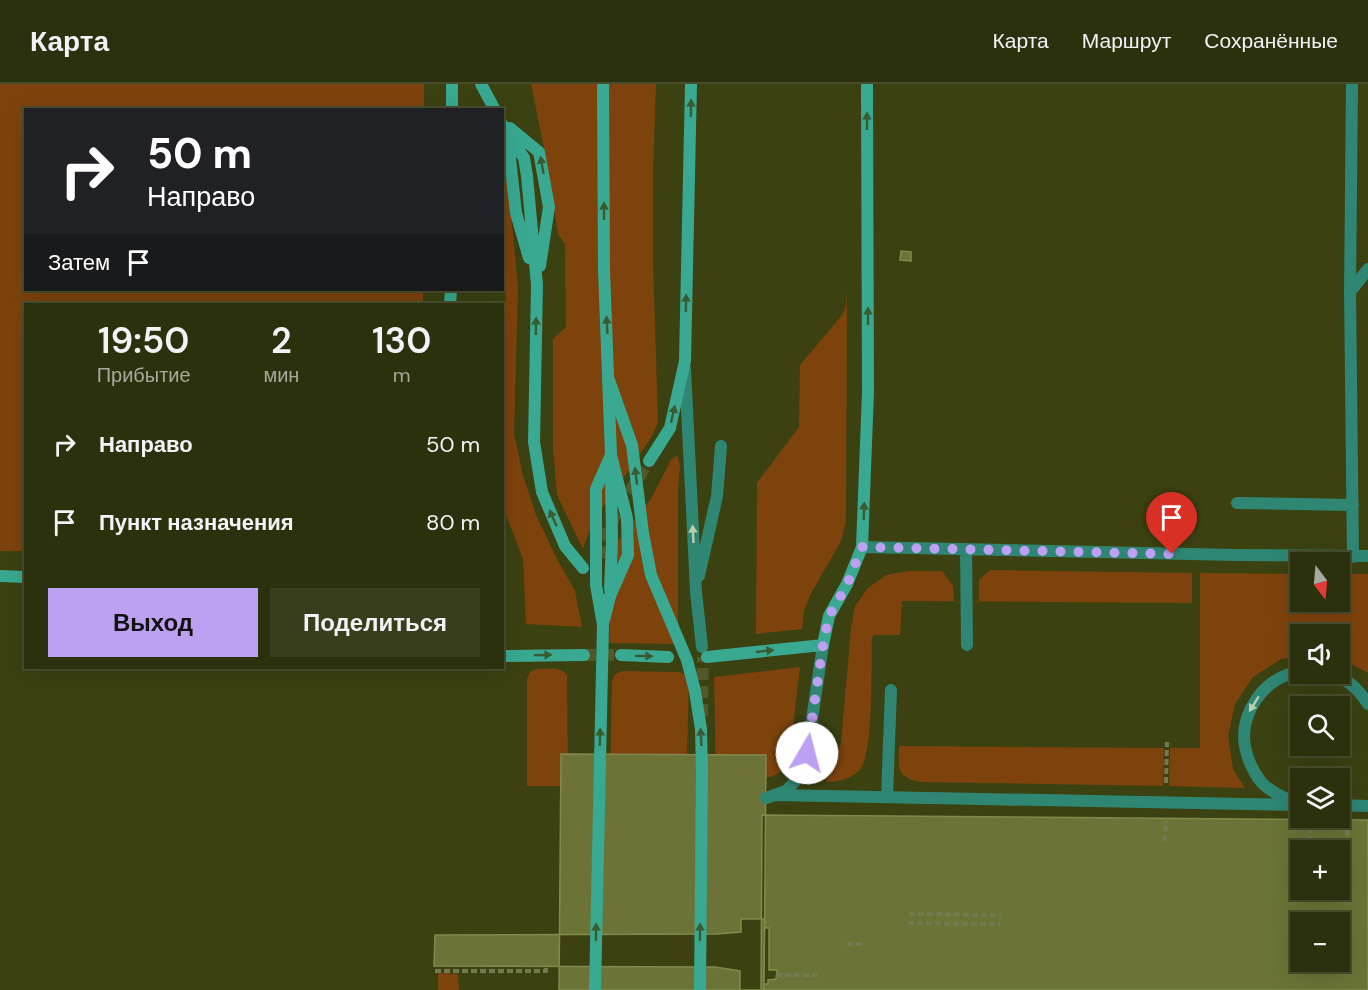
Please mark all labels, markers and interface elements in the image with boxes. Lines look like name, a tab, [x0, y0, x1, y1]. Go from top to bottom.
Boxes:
text: Карта	[30, 23, 109, 60]
text: Карта	[993, 27, 1049, 55]
text: Маршрут	[1082, 27, 1171, 55]
text: Сохранённые	[1204, 27, 1338, 55]
one-way arrow	[686, 99, 695, 118]
one-way arrow	[862, 111, 872, 130]
text: 50 m	[147, 126, 252, 181]
icon: right	[48, 132, 126, 210]
one-way arrow	[537, 156, 546, 175]
text: Направо	[147, 179, 255, 214]
one-way arrow	[599, 202, 609, 221]
icon: arrive	[122, 246, 155, 279]
text: Затем	[48, 248, 110, 277]
one-way arrow	[681, 293, 691, 312]
one-way arrow	[863, 306, 873, 325]
one-way arrow	[602, 315, 611, 334]
one-way arrow	[531, 316, 541, 335]
text: 19:50	[98, 317, 189, 364]
text: 2	[271, 317, 292, 364]
text: 130	[372, 317, 431, 364]
text: Прибытие	[97, 362, 191, 388]
text: мин	[263, 362, 299, 388]
text: m	[393, 362, 411, 388]
one-way arrow	[669, 404, 678, 423]
icon: right	[48, 428, 81, 461]
text: Направо	[99, 430, 193, 459]
text: 50 m	[426, 430, 480, 459]
one-way arrow	[631, 466, 641, 485]
pin	[1146, 492, 1197, 554]
one-way arrow	[859, 501, 868, 520]
icon: arrive	[1155, 501, 1188, 534]
icon: arrive	[48, 506, 81, 539]
text: Пункт назначения	[99, 508, 294, 537]
text: 80 m	[426, 508, 480, 537]
one-way arrow	[548, 509, 557, 527]
one-way arrow	[688, 524, 697, 543]
north arrow	[1290, 552, 1350, 612]
map controls	[1290, 552, 1350, 972]
button: Выход	[48, 588, 258, 657]
button: Поделиться	[270, 588, 480, 657]
button: sound	[1290, 624, 1350, 684]
one-way arrow	[756, 646, 775, 656]
one-way arrow	[534, 650, 553, 660]
one-way arrow	[635, 651, 654, 661]
one-way arrow	[1249, 696, 1260, 712]
button: search	[1290, 696, 1350, 756]
position arrow	[775, 721, 839, 785]
one-way arrow	[596, 727, 605, 746]
one-way arrow	[696, 727, 705, 746]
button: layers	[1290, 768, 1350, 828]
button: +	[1290, 840, 1350, 900]
button: −	[1290, 912, 1350, 972]
one-way arrow	[591, 922, 601, 941]
one-way arrow	[695, 922, 705, 941]

